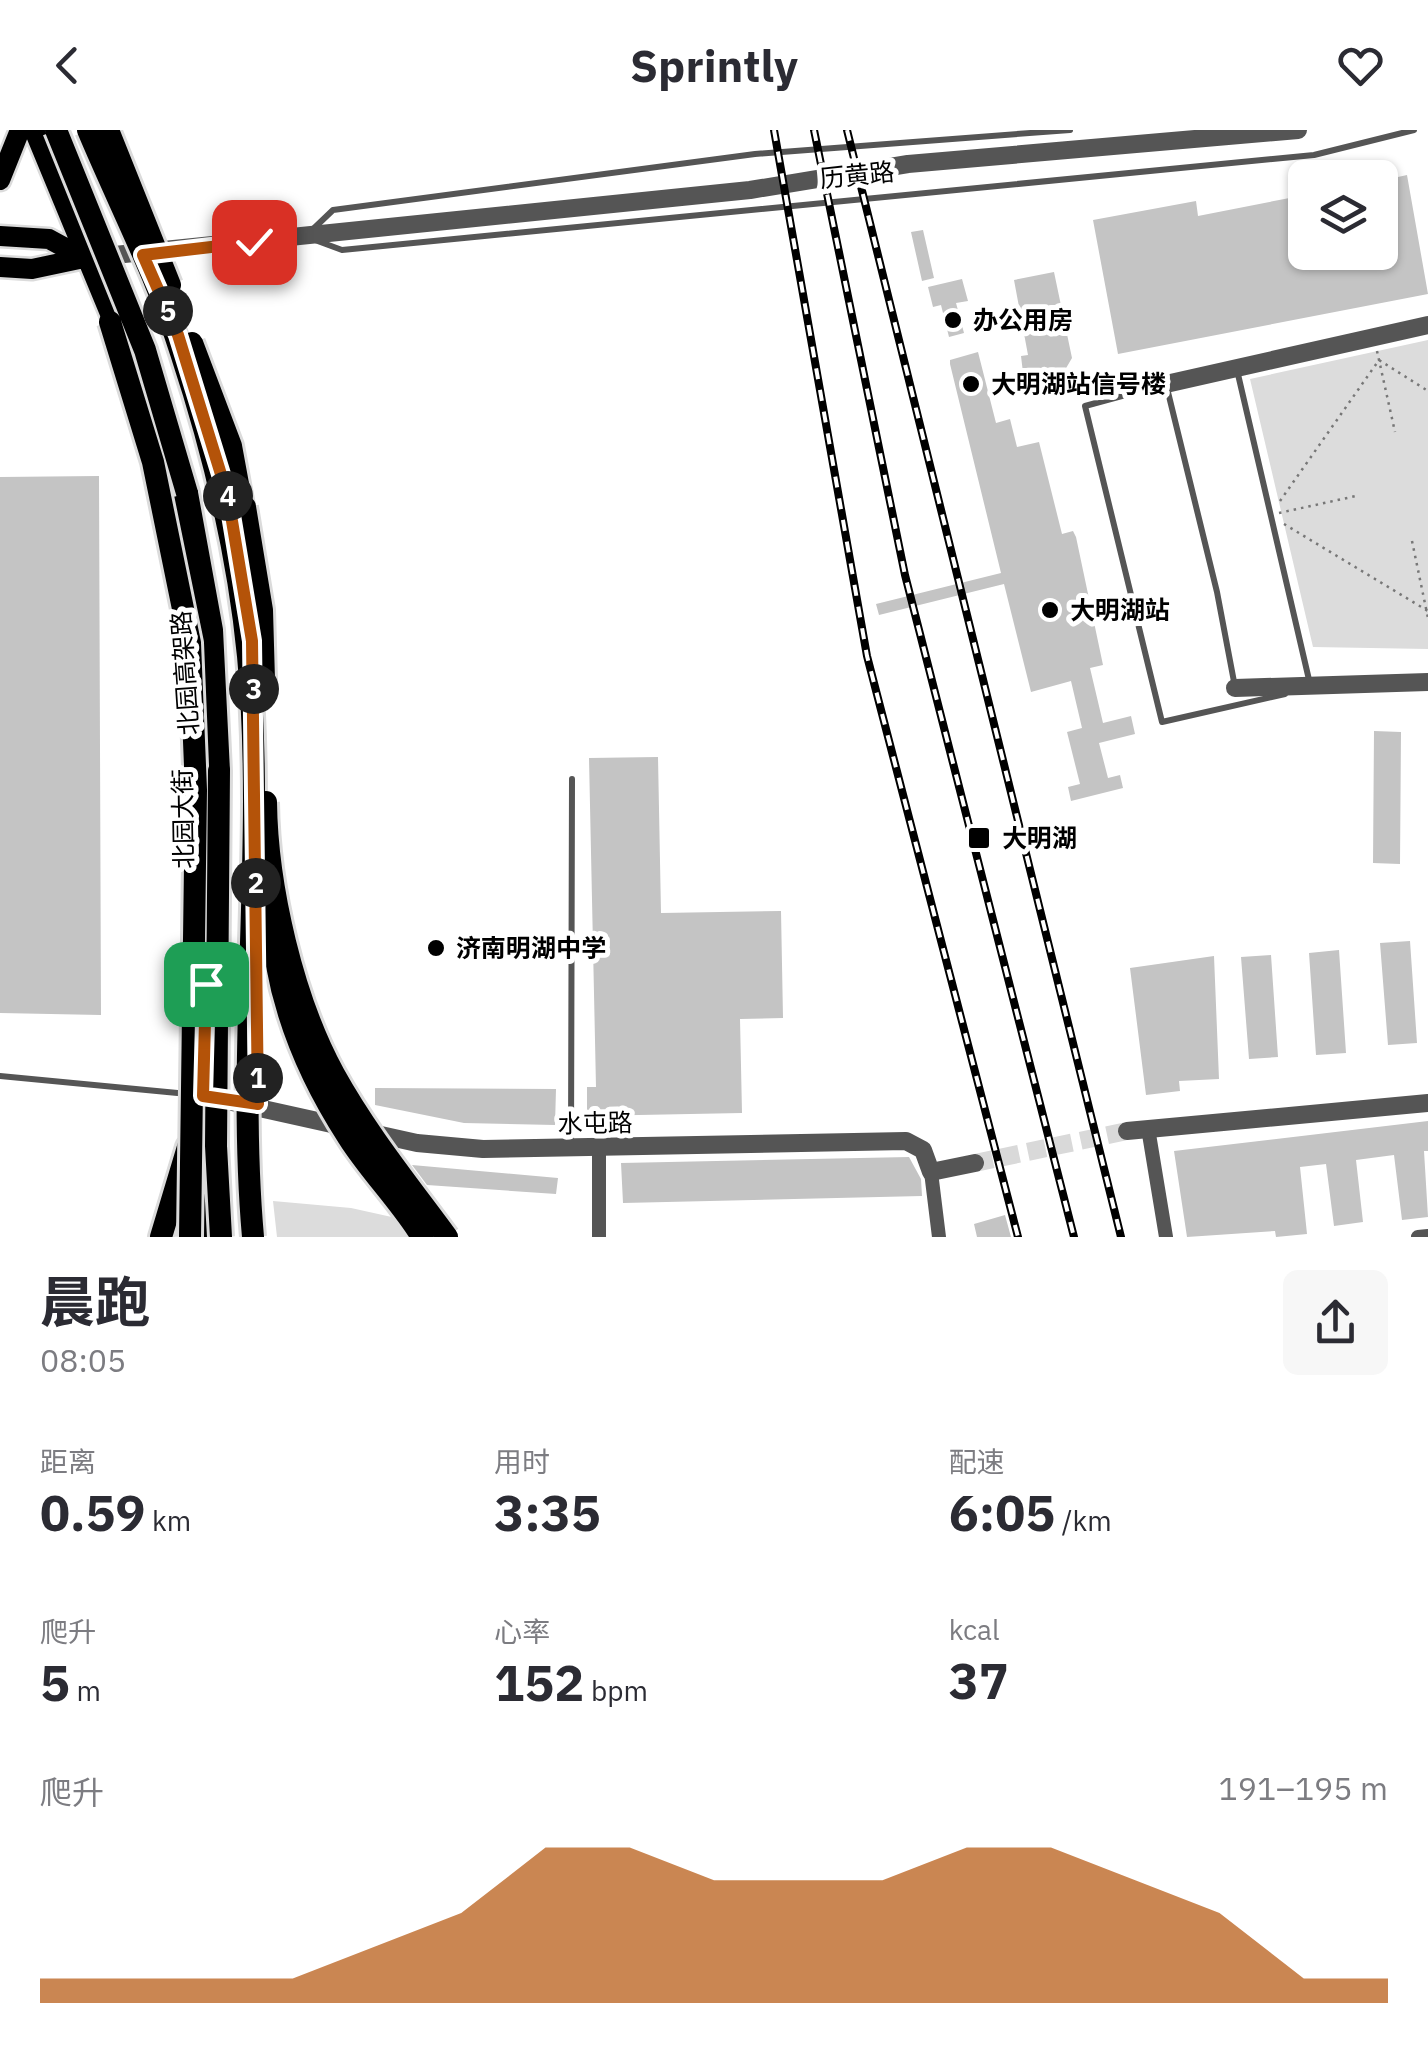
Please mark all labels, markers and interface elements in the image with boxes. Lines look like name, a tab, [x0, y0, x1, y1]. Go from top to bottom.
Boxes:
text: Sprintly	[630, 36, 798, 94]
icon: back	[40, 38, 95, 93]
icon: heart	[1333, 38, 1388, 93]
street label: 历黄路	[818, 154, 896, 195]
map controls	[1288, 160, 1398, 270]
button: layers	[1288, 160, 1398, 270]
pin	[212, 200, 297, 285]
icon: check	[227, 215, 282, 270]
pin: 5	[143, 286, 193, 336]
text: 5	[160, 292, 176, 329]
place label: 办公用房	[973, 303, 1073, 336]
marker: 办公用房	[942, 309, 964, 331]
place label: 大明湖站信号楼	[991, 367, 1166, 400]
marker: 大明湖站信号楼	[960, 373, 982, 395]
pin: 4	[203, 471, 253, 521]
text: 4	[220, 477, 236, 514]
place label: 大明湖站	[1070, 593, 1170, 626]
marker: 大明湖站	[1039, 599, 1061, 621]
street label: 北园高架路	[164, 610, 205, 737]
pin: 3	[229, 664, 279, 714]
text: 3	[246, 670, 262, 707]
street label: 北园大街	[165, 769, 200, 869]
place label: 大明湖	[1002, 821, 1077, 854]
marker: 大明湖	[966, 825, 992, 851]
pin: 2	[231, 858, 281, 908]
text: 2	[248, 864, 264, 901]
place label: 济南明湖中学	[456, 931, 606, 964]
marker: 济南明湖中学	[425, 937, 447, 959]
pin	[164, 942, 249, 1027]
icon: arrive	[179, 957, 234, 1012]
pin: 1	[233, 1053, 283, 1103]
text: 1	[250, 1059, 266, 1096]
street label: 水屯路	[557, 1105, 633, 1140]
text: 晨跑	[40, 1266, 150, 1337]
button: share	[1283, 1270, 1388, 1375]
text: 08:05	[40, 1339, 126, 1381]
text: 距离	[40, 1443, 96, 1480]
text: 用时	[494, 1443, 550, 1480]
text: 配速	[949, 1443, 1005, 1480]
text: 0.59	[40, 1480, 146, 1545]
text: 3:35	[494, 1480, 601, 1545]
text: 6:05	[949, 1480, 1055, 1545]
text: km	[146, 1502, 191, 1539]
text: /km	[1055, 1502, 1112, 1539]
text: kcal	[949, 1611, 1000, 1648]
text: 爬升	[40, 1613, 96, 1650]
text: 心率	[494, 1613, 550, 1650]
text: 37	[949, 1648, 1009, 1713]
text: 5	[40, 1650, 70, 1715]
text: 152	[494, 1650, 584, 1715]
text: m	[70, 1672, 101, 1709]
text: bpm	[584, 1672, 648, 1709]
text: 191–195 m	[1218, 1767, 1388, 1809]
text: 爬升	[40, 1771, 104, 1813]

